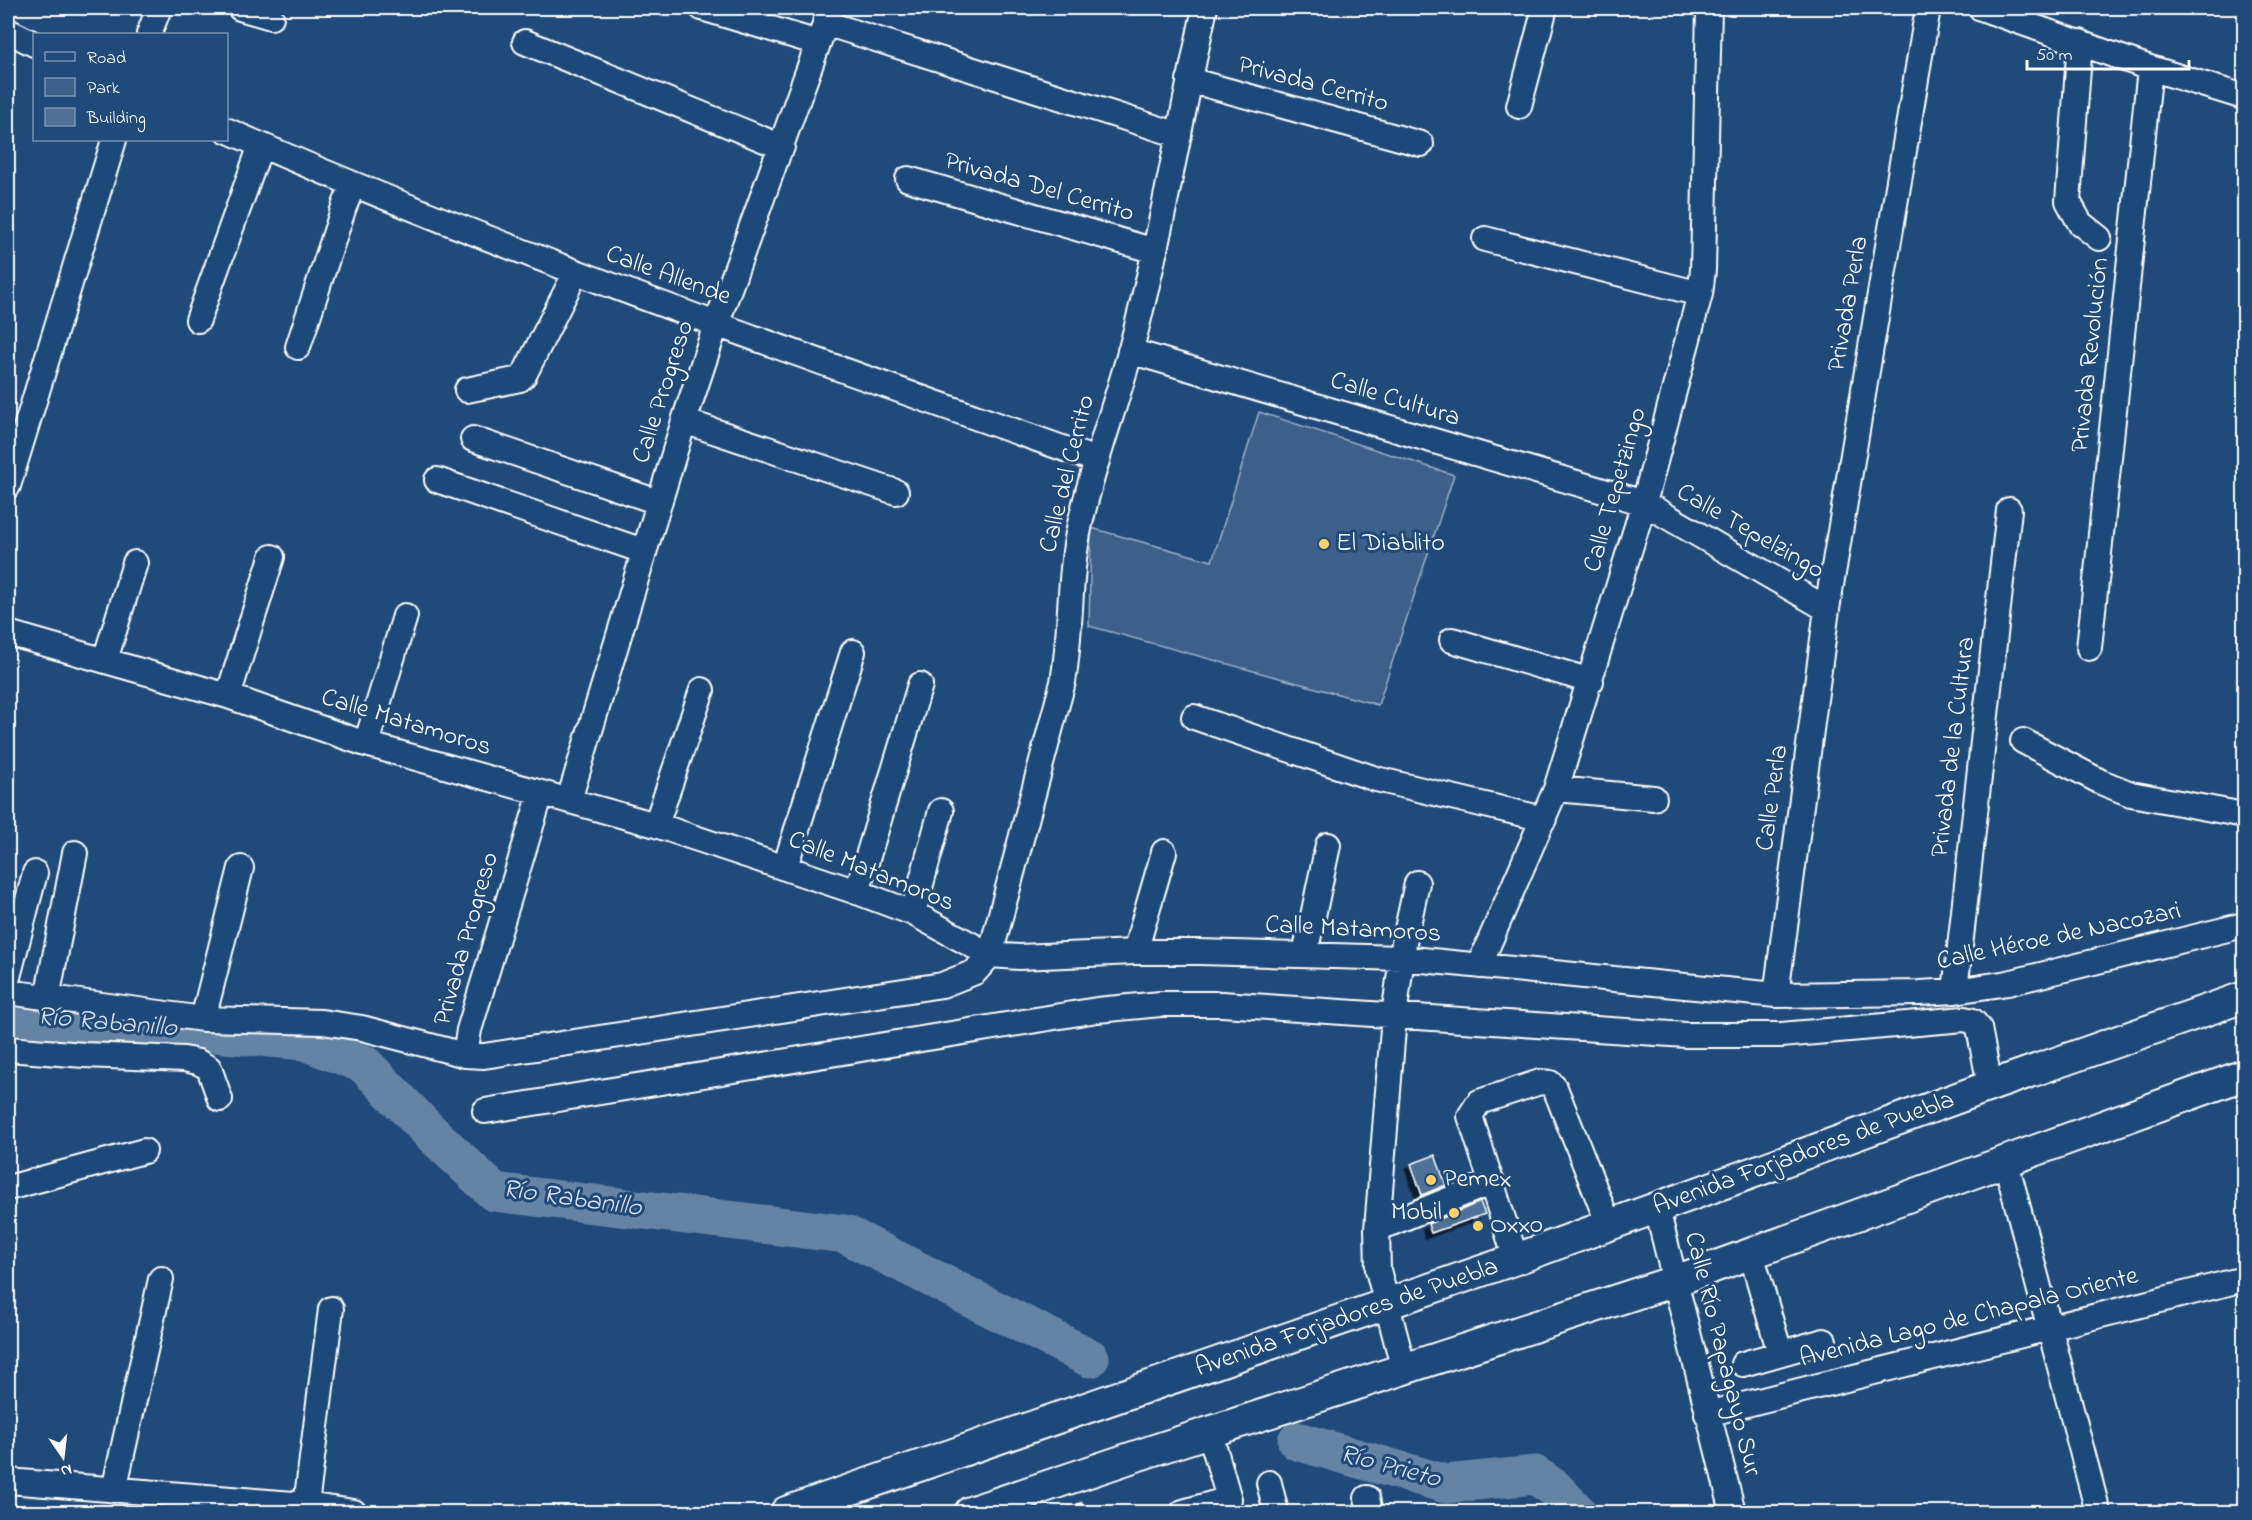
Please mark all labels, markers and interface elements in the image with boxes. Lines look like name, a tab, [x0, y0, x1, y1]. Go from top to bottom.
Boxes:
legend	[33, 33, 228, 141]
scale bar	[2027, 33, 2189, 71]
text: 50 m	[2036, 43, 2073, 69]
text: Road	[87, 46, 126, 72]
street label: Privada Cerrito	[1233, 47, 1393, 123]
text: Park	[87, 76, 120, 102]
text: Building	[86, 106, 146, 133]
street label: Privada Del Cerrito	[940, 143, 1138, 233]
street label: Privada Perla	[1818, 233, 1880, 375]
street label: Calle Allende	[600, 236, 736, 316]
street label: Privada Revolución	[2062, 256, 2120, 454]
street label: Calle Progreso	[623, 316, 705, 468]
street label: Calle Cultura	[1325, 362, 1465, 438]
street label: Calle del Cerrito	[1030, 391, 1106, 557]
street label: Calle Tepetzingo	[1574, 403, 1658, 577]
street label: Calle Tepelzingo	[1669, 474, 1831, 590]
place label: El Diablito	[1336, 525, 1445, 563]
marker: El Diablito	[1317, 537, 1331, 551]
street label: Privada de la Cultura	[1922, 634, 1986, 860]
street label: Calle Matamoros	[316, 679, 496, 767]
street label: Calle Perla	[1747, 742, 1799, 854]
street label: Calle Matamoros	[782, 821, 960, 923]
street label: Privada Progreso	[424, 848, 510, 1030]
street label: Calle Héroe de Nacozari	[1933, 893, 2185, 981]
street label: Calle Matamoros	[1264, 906, 1442, 954]
water label: Río Rabanillo	[35, 997, 179, 1049]
street label: Avenida Forjadores de Puebla	[1648, 1082, 1960, 1226]
place label: Pemex	[1443, 1161, 1512, 1199]
water label: Río Rabanillo	[500, 1170, 645, 1228]
marker: Pemex	[1424, 1173, 1438, 1187]
place label: Mobil	[1391, 1194, 1442, 1232]
marker: Mobil	[1447, 1206, 1461, 1220]
place label: Oxxo	[1490, 1207, 1543, 1245]
marker: Oxxo	[1471, 1219, 1485, 1233]
street label: Calle Río Papagayo Sur	[1673, 1228, 1771, 1481]
street label: Avenida Forjadores de Puebla	[1190, 1248, 1504, 1388]
street label: Avenida Lago de Chapala Oriente	[1796, 1257, 2143, 1378]
north arrow	[33, 1427, 93, 1487]
water label: Río Prieto	[1335, 1435, 1446, 1499]
text: N	[58, 1457, 74, 1483]

